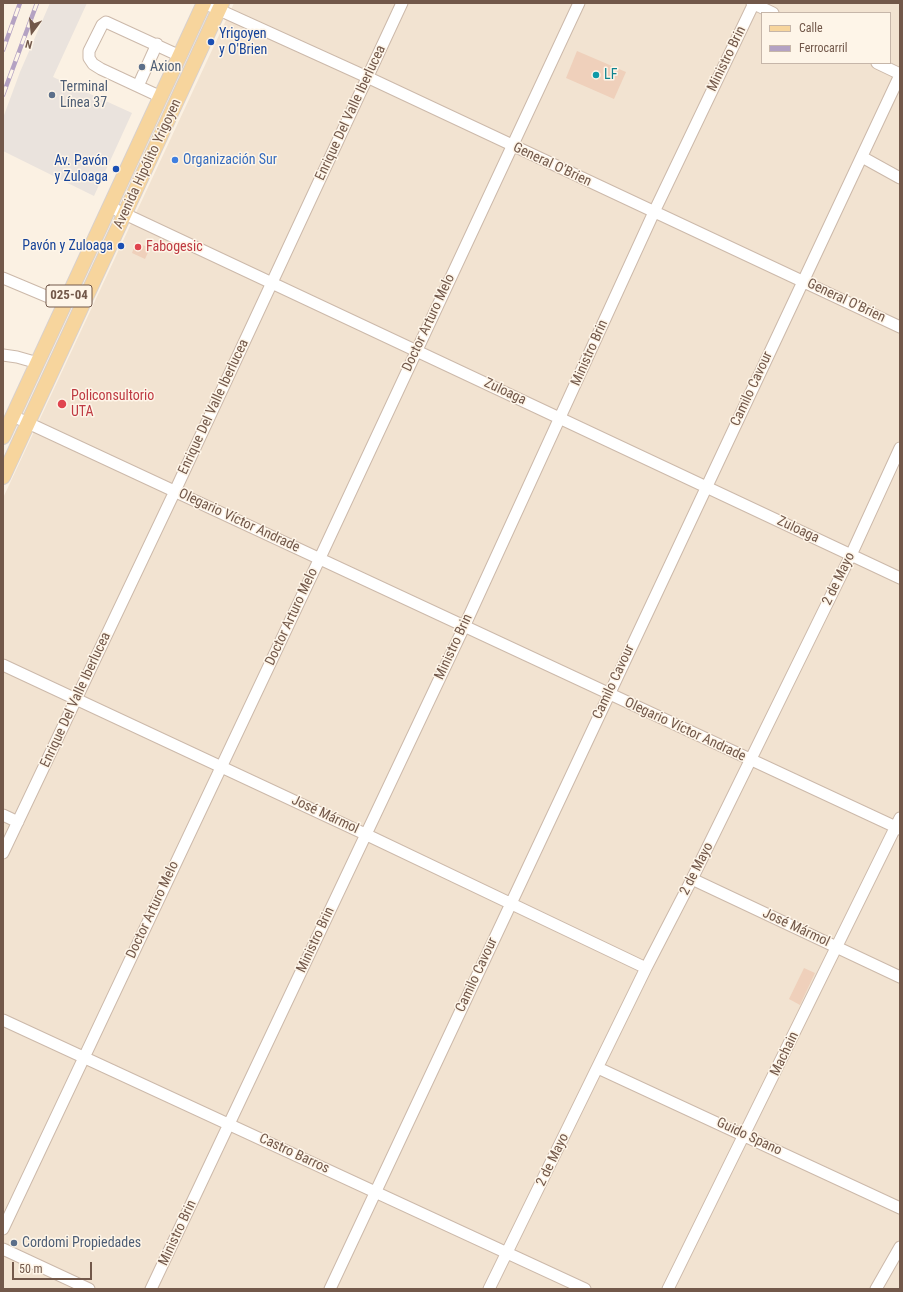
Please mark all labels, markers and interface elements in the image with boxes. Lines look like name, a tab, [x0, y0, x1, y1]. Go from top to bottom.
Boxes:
north arrow	[12, 12, 52, 52]
legend	[761, 12, 891, 64]
text: Calle	[799, 21, 823, 35]
street label: Ministro Brin	[704, 24, 750, 94]
place label: Yrigoyen y O'Brien	[219, 26, 267, 58]
text: N	[24, 37, 34, 51]
marker: Yrigoyen y O'Brien	[206, 37, 216, 47]
text: Ferrocarril	[799, 41, 848, 55]
street label: Enrique Del Valle Iberlucea	[312, 43, 390, 183]
place label: Axion	[150, 59, 181, 75]
marker: Axion	[137, 62, 147, 72]
place label: LF	[604, 67, 617, 83]
marker: LF	[591, 70, 601, 80]
place label: Terminal Línea 37	[60, 79, 108, 112]
marker: Terminal Línea 37	[47, 90, 57, 100]
street label: Avenida Hipólito Yrigoyen	[111, 97, 185, 231]
street label: General O'Brien	[510, 140, 594, 190]
place label: Organización Sur	[183, 152, 277, 168]
place label: Av. Pavón y Zuloaga	[54, 153, 108, 186]
marker: Organización Sur	[170, 155, 180, 165]
marker: Av. Pavón y Zuloaga	[111, 164, 121, 174]
place label: Pavón y Zuloaga	[22, 238, 113, 254]
place label: Fabogesic	[146, 239, 203, 255]
marker: Pavón y Zuloaga	[116, 241, 126, 251]
marker: Fabogesic	[133, 242, 143, 252]
street label: Doctor Arturo Melo	[399, 272, 459, 374]
street label: General O'Brien	[804, 276, 888, 326]
road number: 025-04	[46, 285, 92, 307]
street label: Ministro Brin	[568, 317, 612, 389]
street label: Enrique Del Valle Iberlucea	[175, 337, 253, 477]
street label: Camilo Cavour	[727, 349, 777, 429]
street label: Zuloaga	[481, 375, 529, 409]
place label: Policonsultorio UTA	[71, 388, 154, 420]
marker: Policonsultorio UTA	[56, 398, 68, 410]
street label: Olegario Víctor Andrade	[176, 486, 302, 556]
street label: Zuloaga	[774, 513, 822, 547]
street label: 2 de Mayo	[819, 550, 859, 608]
street label: Doctor Arturo Melo	[262, 566, 322, 668]
street label: Ministro Brin	[431, 611, 477, 683]
street label: Enrique Del Valle Iberlucea	[37, 630, 115, 770]
street label: Camilo Cavour	[589, 642, 639, 722]
street label: Olegario Víctor Andrade	[622, 695, 748, 765]
street label: José Mármol	[289, 792, 361, 838]
street label: 2 de Mayo	[677, 840, 717, 898]
street label: Doctor Arturo Melo	[123, 859, 183, 961]
street label: Ministro Brin	[293, 904, 339, 976]
street label: José Mármol	[760, 905, 832, 951]
street label: Camilo Cavour	[452, 935, 502, 1015]
street label: Machain	[767, 1029, 803, 1079]
street label: Guido Spano	[714, 1115, 784, 1159]
street label: Castro Barros	[256, 1130, 332, 1178]
street label: 2 de Mayo	[533, 1131, 573, 1189]
street label: Ministro Brin	[155, 1197, 201, 1269]
place label: Cordomi Propiedades	[22, 1235, 141, 1251]
marker: Cordomi Propiedades	[9, 1238, 19, 1248]
scale bar	[14, 1254, 94, 1280]
text: 50 m	[19, 1262, 43, 1276]

